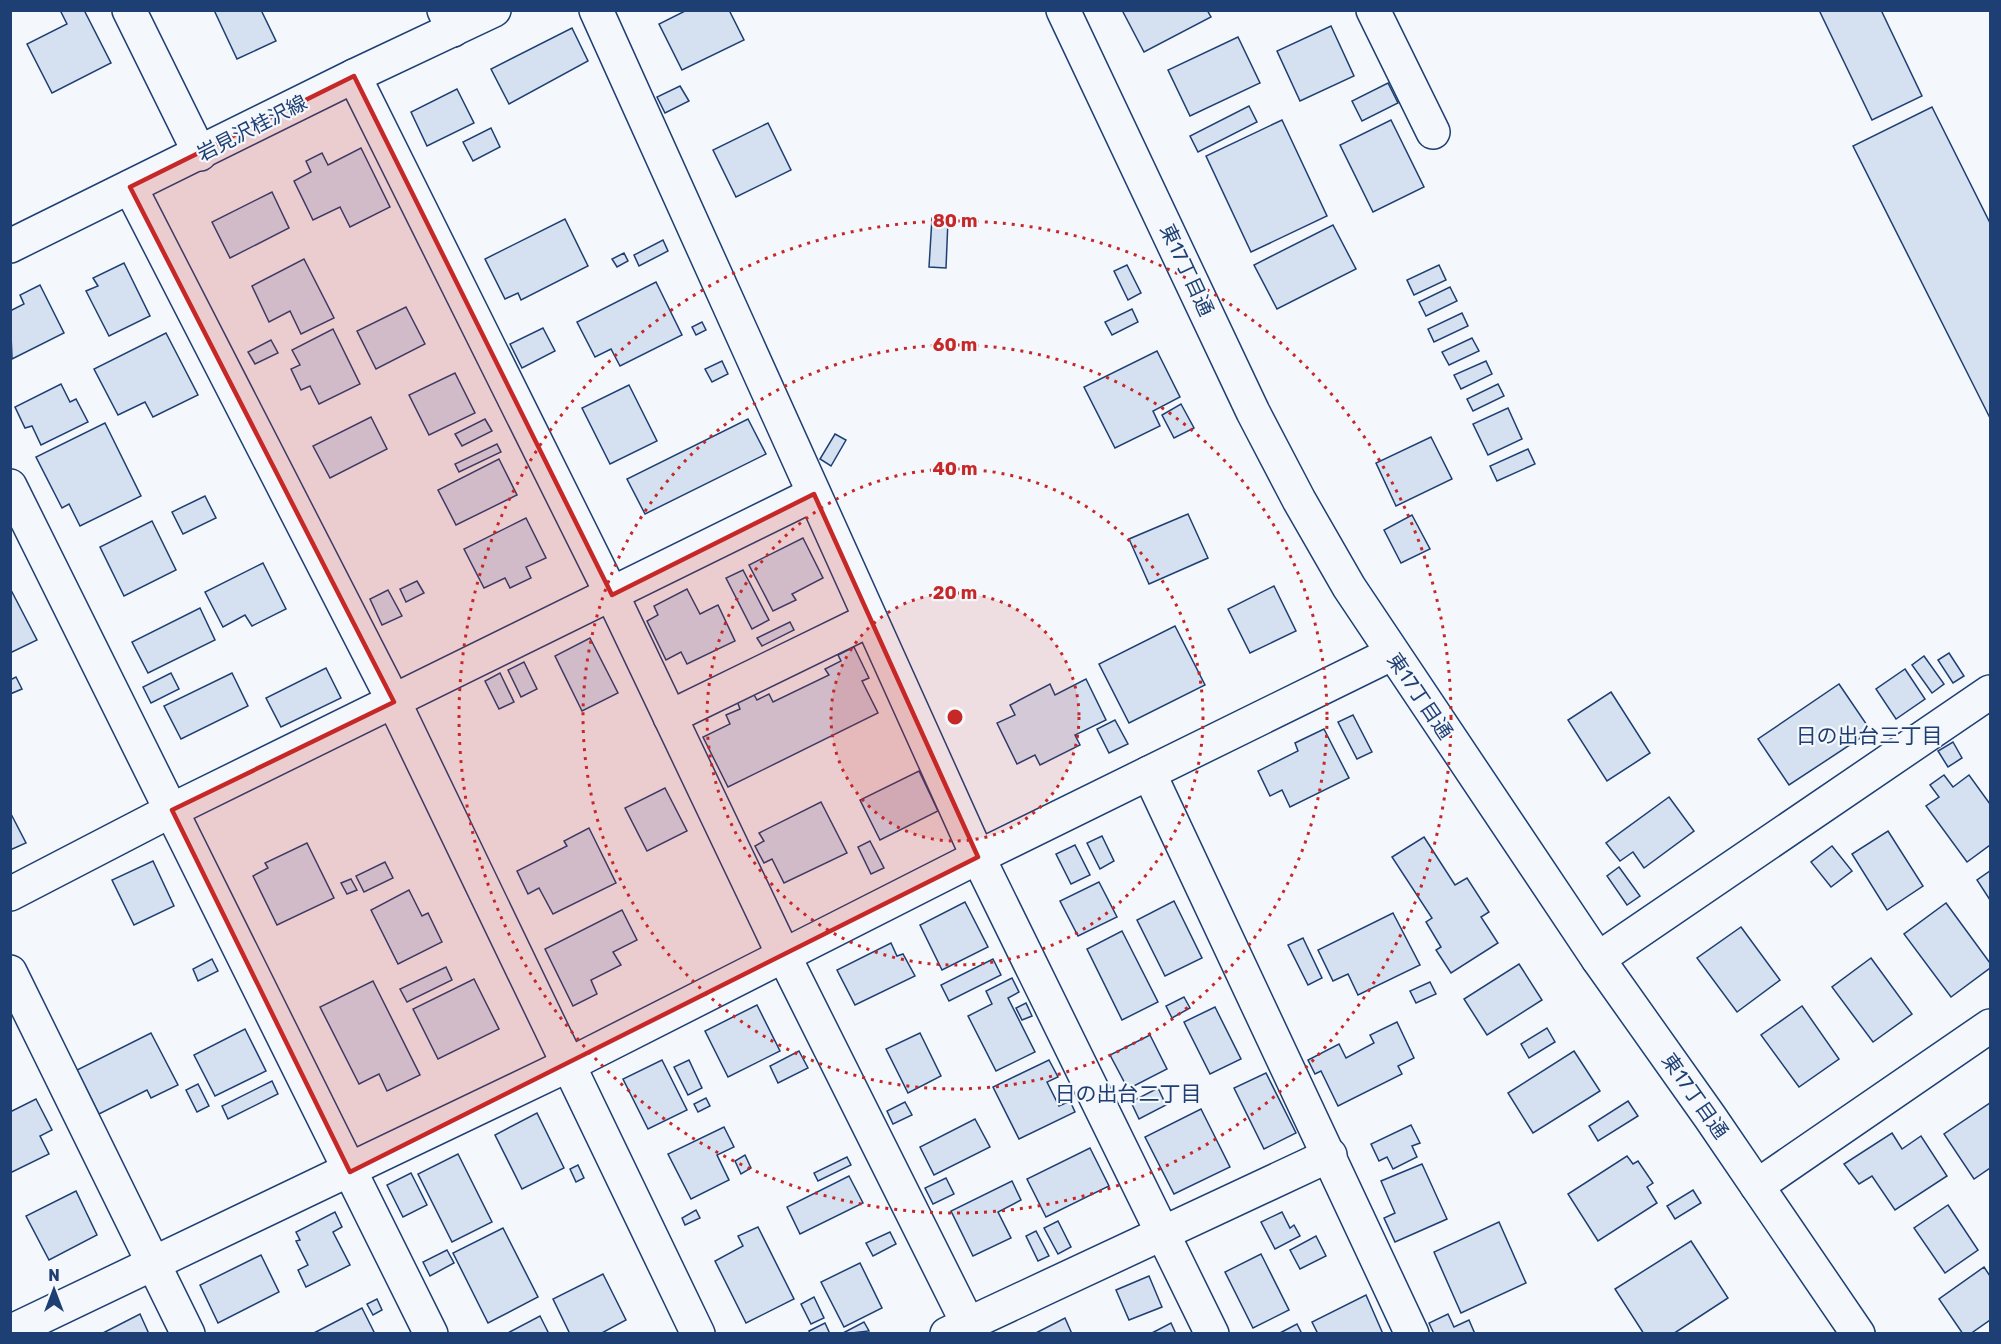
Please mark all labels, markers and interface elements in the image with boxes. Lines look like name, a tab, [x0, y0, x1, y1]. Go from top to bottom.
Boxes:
street label: 岩見沢桂沢線	[193, 90, 311, 166]
text: 80 m	[933, 210, 977, 232]
street label: 東17丁目通	[1155, 220, 1219, 320]
text: 60 m	[933, 334, 977, 356]
text: 40 m	[933, 458, 977, 480]
text: 20 m	[933, 582, 977, 604]
street label: 東17丁目通	[1382, 648, 1458, 744]
centre of rings	[945, 707, 965, 727]
district label: 日の出台三丁目	[1796, 723, 1943, 748]
street label: 東17丁目通	[1657, 1049, 1733, 1143]
district label: 日の出台二丁目	[1055, 1081, 1202, 1106]
north arrow	[24, 1260, 84, 1320]
text: N	[48, 1266, 60, 1285]

